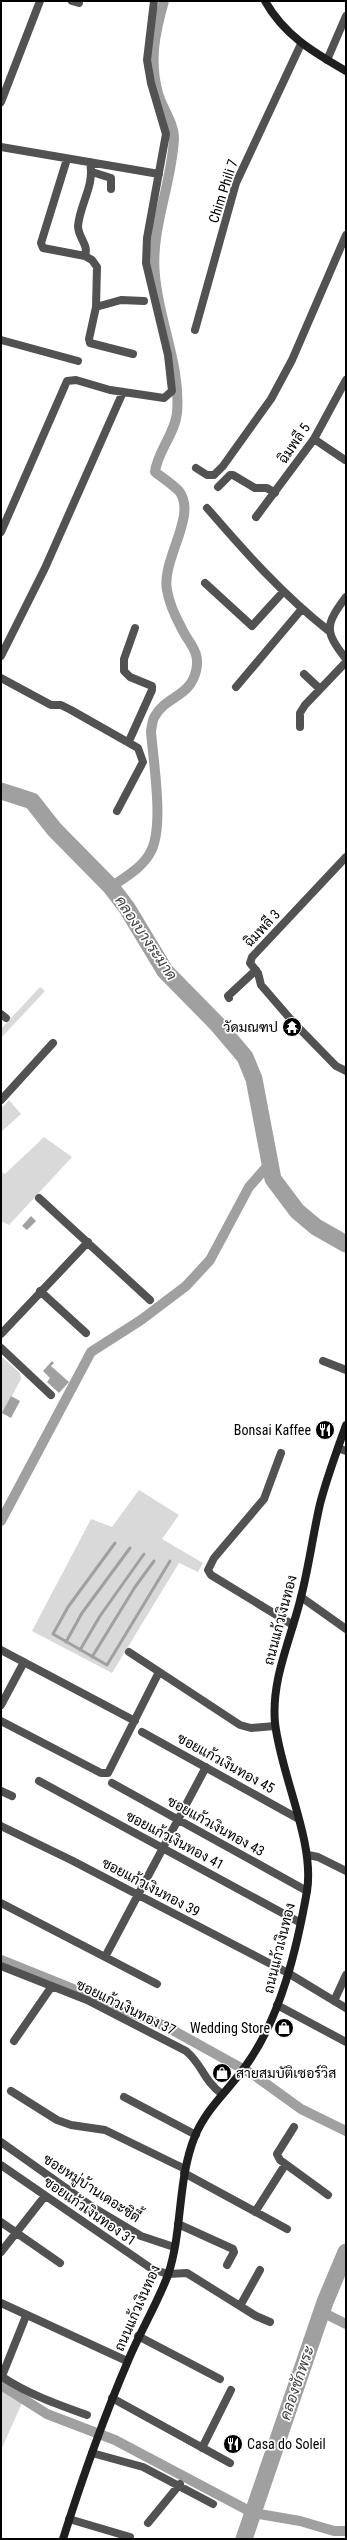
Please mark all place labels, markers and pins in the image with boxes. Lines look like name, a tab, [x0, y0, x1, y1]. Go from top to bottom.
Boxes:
temple icon: วัดมณฑป	[281, 1016, 303, 1038]
place label: วัดมณฑป	[223, 1019, 278, 1035]
restaurant icon: Bonsai Kaffee	[314, 1419, 336, 1441]
place label: Bonsai Kaffee	[234, 1422, 311, 1438]
shop icon: Wedding Store	[273, 2017, 295, 2039]
place label: Wedding Store	[190, 2020, 270, 2036]
shop icon: สายสมบัติเซอร์วิส	[211, 2062, 233, 2084]
place label: สายสมบัติเซอร์วิส	[236, 2064, 336, 2081]
restaurant icon: Casa do Soleil	[222, 2433, 244, 2455]
place label: Casa do Soleil	[247, 2436, 326, 2452]

